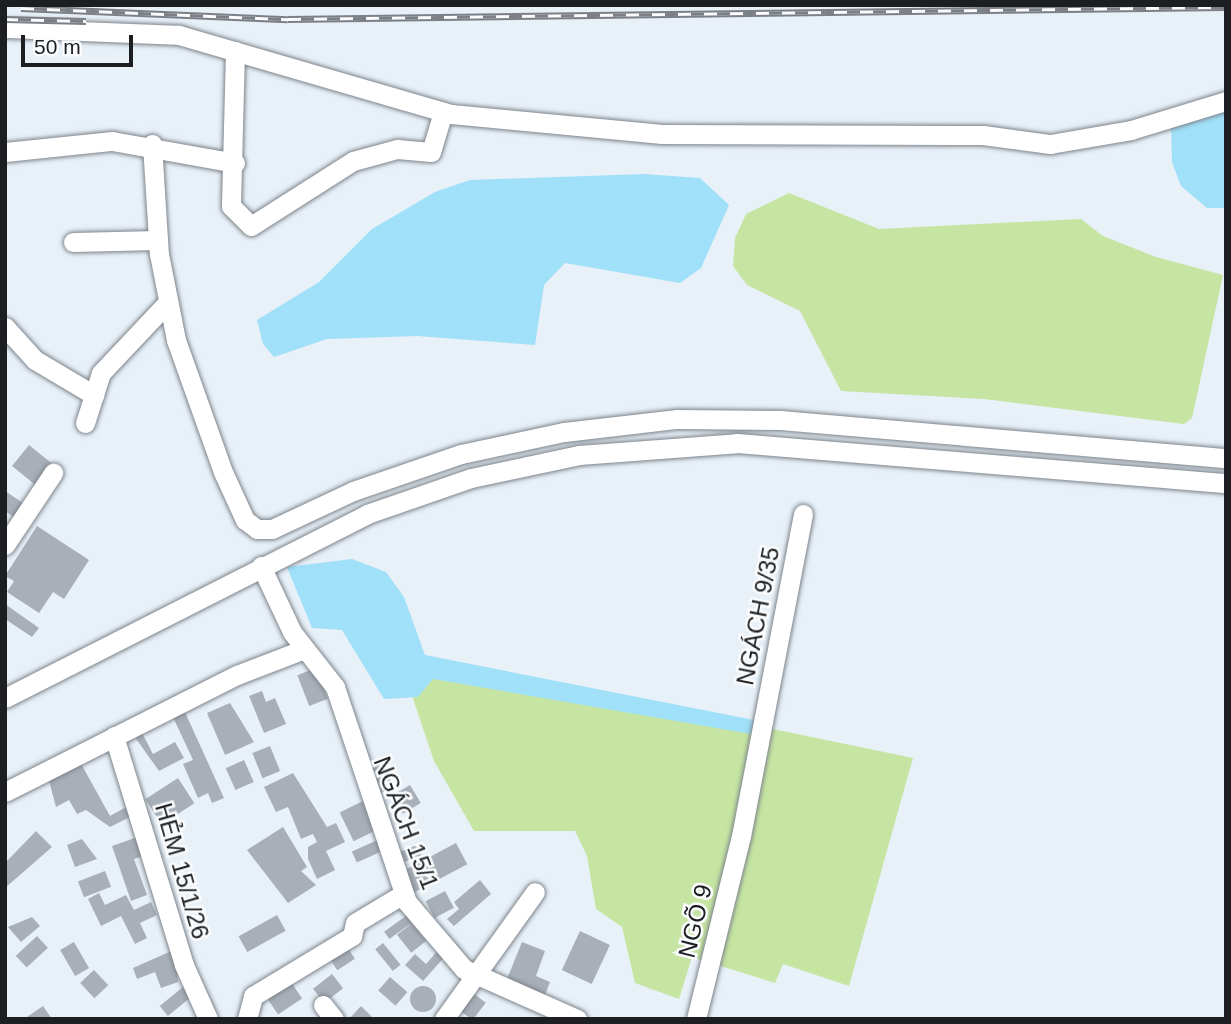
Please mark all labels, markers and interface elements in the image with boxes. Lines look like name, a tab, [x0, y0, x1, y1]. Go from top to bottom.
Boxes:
scale bar	[24, 21, 136, 65]
text: 50 m	[34, 35, 81, 58]
street label: NGÁCH 9/35	[731, 545, 785, 687]
street label: NGÁCH 15/1	[367, 752, 445, 894]
street label: HẺM 15/1/26	[149, 800, 215, 942]
street label: NGÕ 9	[672, 881, 718, 961]

